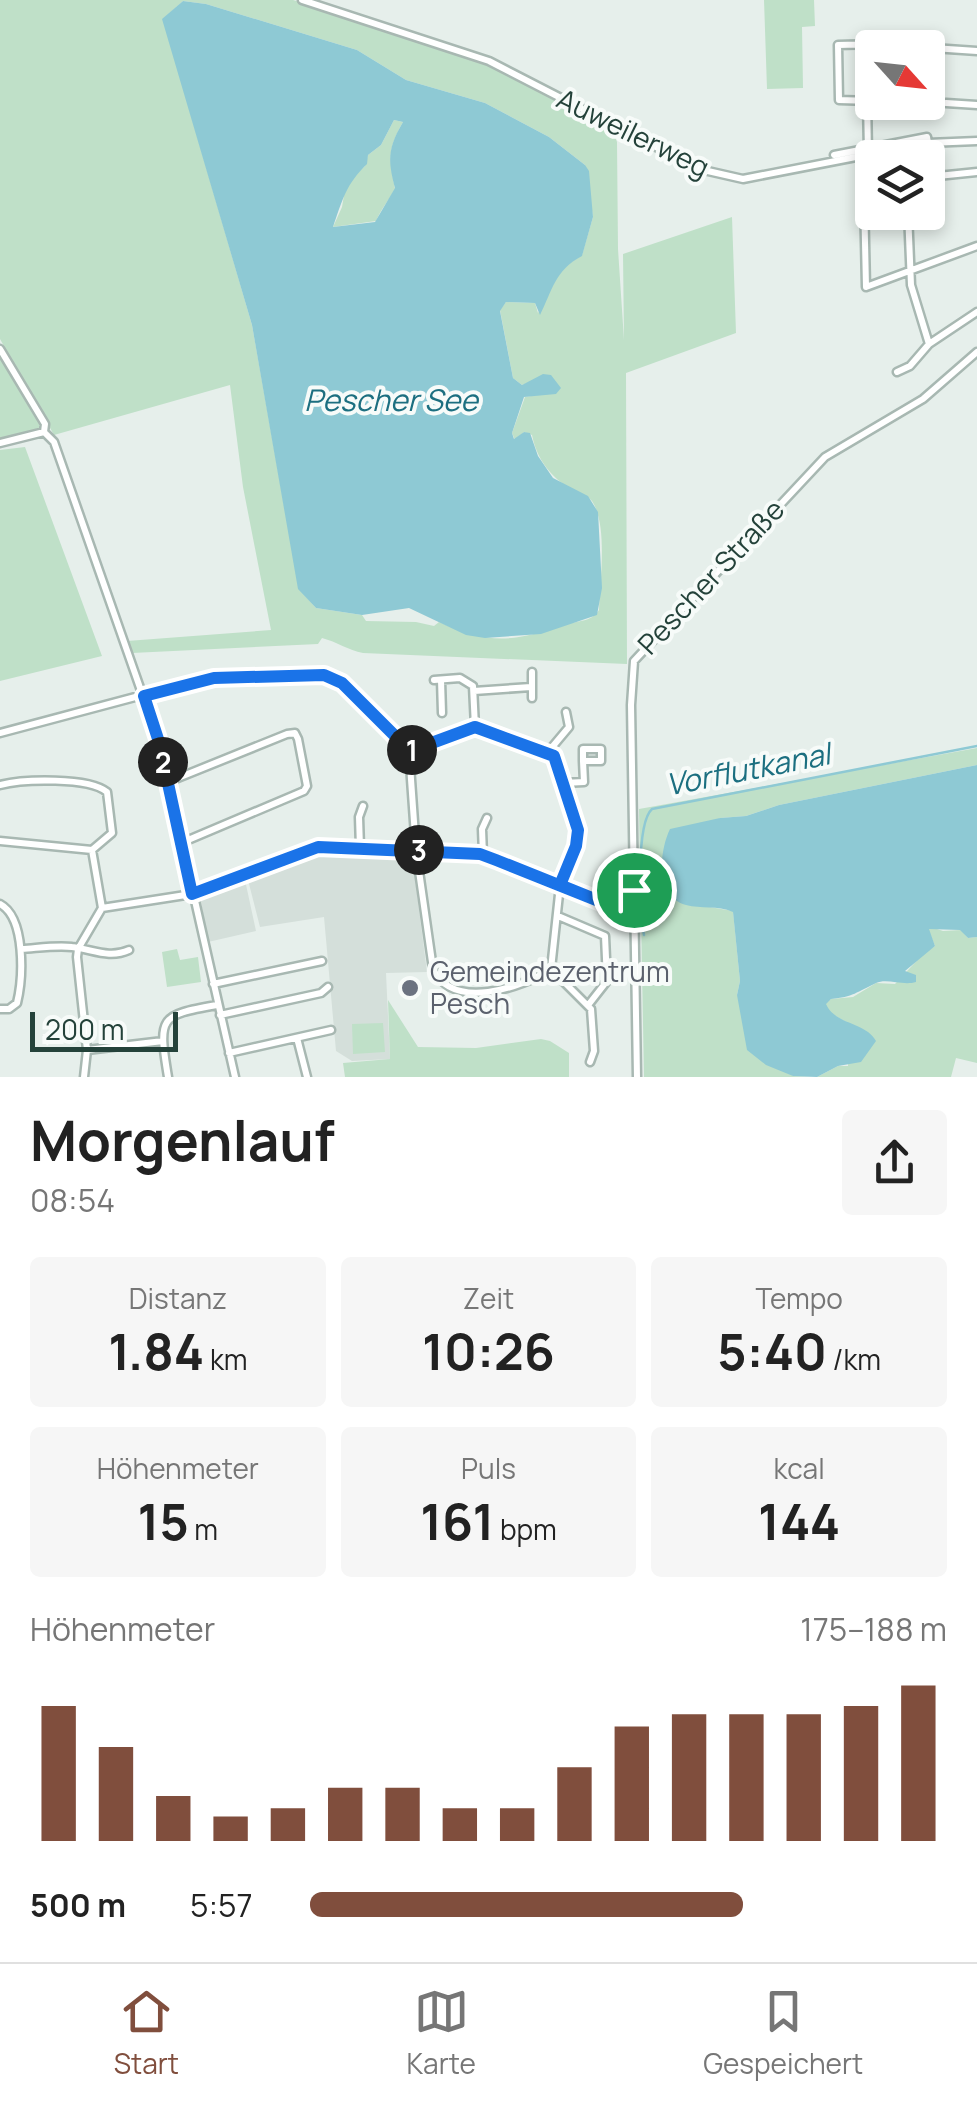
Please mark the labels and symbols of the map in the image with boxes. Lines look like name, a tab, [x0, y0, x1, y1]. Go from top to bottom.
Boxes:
north arrow	[855, 30, 945, 120]
street label: Auweilerweg	[551, 79, 716, 185]
water label: Pescher See	[304, 379, 479, 420]
street label: Pescher Straße	[629, 491, 792, 662]
pin: 1	[387, 725, 437, 775]
water label: Vorflutkanal	[662, 732, 837, 805]
pin: 2	[138, 737, 188, 787]
pin: 3	[394, 825, 444, 875]
pin	[592, 848, 677, 933]
place label: Gemeindezentrum Pesch	[430, 952, 670, 1022]
marker: Gemeindezentrum Pesch	[399, 977, 421, 999]
scale bar	[30, 1007, 178, 1052]

